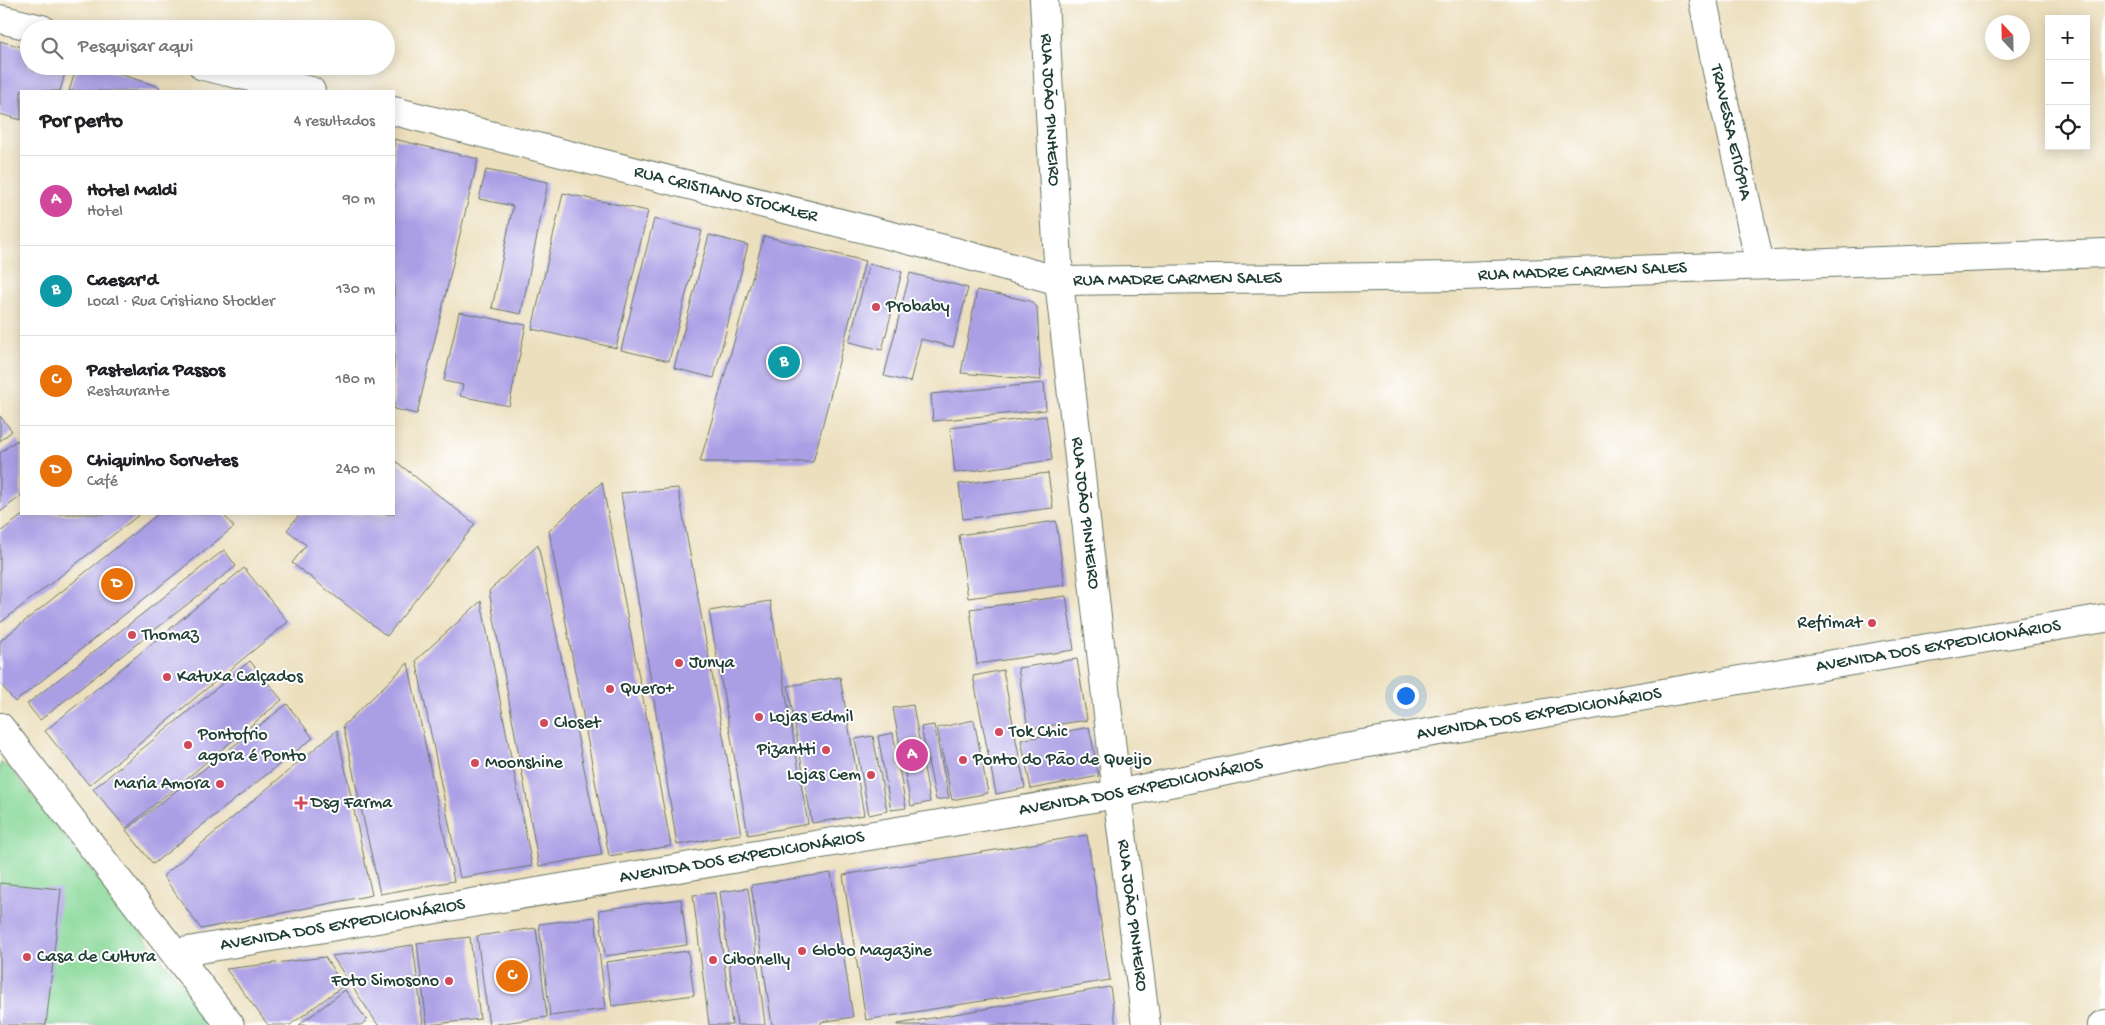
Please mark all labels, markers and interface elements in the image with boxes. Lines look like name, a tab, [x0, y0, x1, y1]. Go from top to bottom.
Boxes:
north arrow	[1985, 15, 2030, 60]
map controls	[2045, 15, 2090, 150]
button: +	[2045, 15, 2090, 60]
search box	[20, 20, 395, 75]
street label: RUA JOÃO PINHEIRO	[1035, 33, 1064, 187]
icon: search	[38, 34, 66, 62]
text: Pesquisar aqui	[78, 36, 193, 59]
button: −	[2045, 60, 2090, 105]
street label: TRAVESSA ETIÓPIA	[1705, 62, 1756, 203]
button: locate	[2045, 105, 2090, 150]
text: Por perto	[40, 110, 123, 135]
text: 4 resultados	[294, 113, 375, 132]
street label: RUA CRISTIANO STOCKLER	[632, 161, 820, 227]
text: Hotel Maldi	[87, 180, 177, 203]
text: A	[51, 191, 61, 210]
text: 90 m	[343, 191, 375, 210]
text: Hotel	[87, 203, 123, 222]
street label: RUA MADRE CARMEN SALES	[1478, 257, 1688, 286]
street label: RUA MADRE CARMEN SALES	[1073, 268, 1283, 291]
text: Caesar'd	[87, 270, 158, 293]
text: B	[52, 281, 60, 300]
text: 130 m	[336, 281, 375, 300]
text: Local · Rua Cristiano Stockler	[87, 293, 275, 312]
place label: Probaby	[885, 297, 950, 318]
marker: Probaby	[870, 301, 882, 313]
pin: B	[768, 343, 800, 381]
text: Pastelaria Passos	[87, 360, 225, 383]
text: C	[52, 371, 60, 390]
text: 180 m	[336, 371, 375, 390]
text: Restaurante	[87, 383, 169, 402]
street label: RUA JOÃO PINHEIRO	[1066, 436, 1104, 590]
text: Chiquinho Sorvetes	[87, 450, 238, 473]
text: D	[51, 461, 61, 480]
text: 240 m	[335, 461, 375, 480]
text: Café	[87, 473, 118, 492]
pin: D	[101, 565, 133, 603]
place label: Refrimat	[1797, 613, 1864, 634]
street label: AVENIDA DOS EXPEDICIONÁRIOS	[1814, 615, 2063, 677]
marker: Refrimat	[1866, 617, 1878, 629]
place label: Thomaz	[141, 625, 200, 646]
marker: Thomaz	[126, 629, 138, 641]
place label: Junya	[689, 653, 735, 674]
marker: Junya	[673, 657, 685, 669]
place label: Katuxa Calçados	[177, 667, 304, 688]
marker: Katuxa Calçados	[161, 671, 173, 683]
place label: Quero+	[620, 679, 675, 700]
marker: Quero+	[604, 683, 616, 695]
your location	[1393, 683, 1419, 709]
street label: AVENIDA DOS EXPEDICIONÁRIOS	[1415, 683, 1664, 745]
place label: Lojas Edmil	[769, 707, 853, 728]
marker: Lojas Edmil	[753, 711, 765, 723]
place label: Closet	[554, 713, 602, 734]
marker: Closet	[538, 717, 550, 729]
place label: Tok Chic	[1008, 722, 1068, 743]
place label: Pontofrio agora é Ponto	[197, 725, 306, 767]
marker: Tok Chic	[993, 726, 1005, 738]
pin: A	[896, 736, 928, 774]
marker: Pontofrio agora é Ponto	[182, 739, 194, 751]
place label: Pizantti	[756, 740, 816, 761]
marker: Pizantti	[820, 744, 832, 756]
place label: Ponto do Pão de Queijo	[972, 750, 1152, 771]
place label: Moonshine	[485, 753, 563, 774]
street label: AVENIDA DOS EXPEDICIONÁRIOS	[1017, 753, 1265, 821]
marker: Ponto do Pão de Queijo	[957, 754, 969, 766]
marker: Moonshine	[469, 757, 481, 769]
place label: Lojas Cem	[787, 765, 861, 786]
marker: Lojas Cem	[865, 769, 877, 781]
place label: Maria Amora	[114, 774, 211, 795]
marker: Maria Amora	[214, 778, 226, 790]
place label: Dsg Farma	[310, 793, 393, 814]
marker: Dsg Farma	[295, 797, 307, 809]
street label: AVENIDA DOS EXPEDICIONÁRIOS	[618, 826, 867, 888]
street label: RUA JOÃO PINHEIRO	[1112, 838, 1152, 993]
street label: AVENIDA DOS EXPEDICIONÁRIOS	[219, 894, 467, 956]
place label: Globo Magazine	[812, 941, 933, 962]
marker: Globo Magazine	[796, 945, 808, 957]
place label: Casa de Cultura	[37, 947, 157, 968]
place label: Cibonelly	[723, 950, 790, 971]
marker: Casa de Cultura	[21, 951, 33, 963]
marker: Cibonelly	[707, 954, 719, 966]
pin: C	[496, 957, 528, 995]
place label: Foto Simosono	[330, 971, 439, 992]
marker: Foto Simosono	[443, 975, 455, 987]

